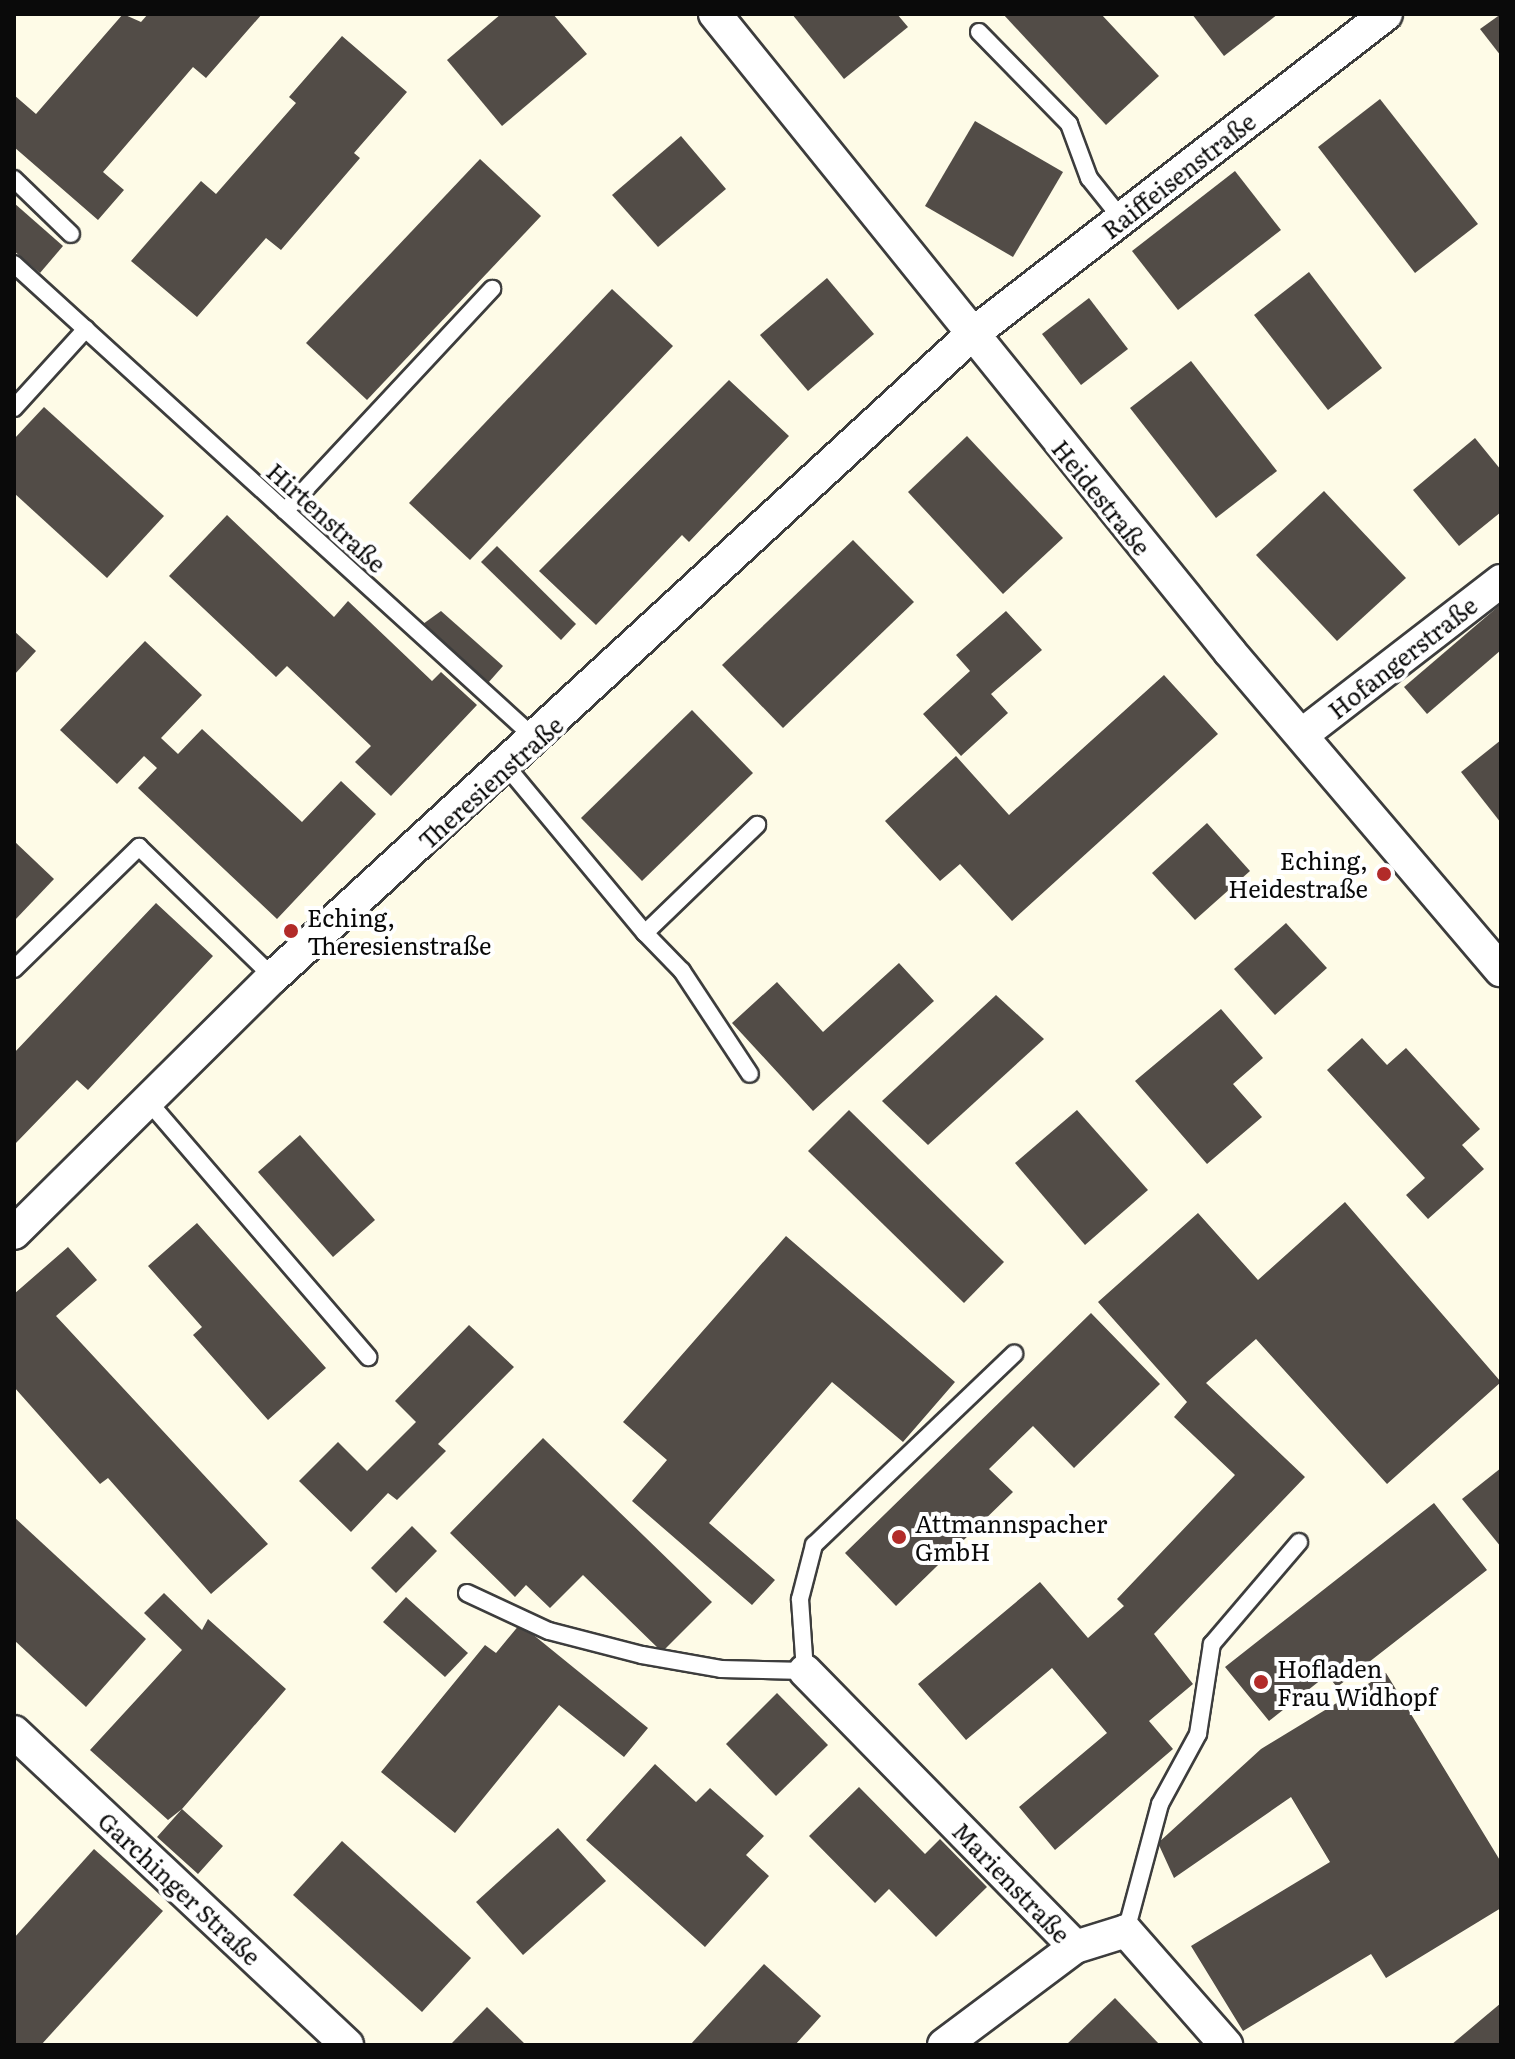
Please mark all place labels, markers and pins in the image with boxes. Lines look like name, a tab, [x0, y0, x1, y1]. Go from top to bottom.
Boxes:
place label: Eching, Heidestraße	[1228, 846, 1368, 902]
marker: Eching, Heidestraße	[1375, 865, 1393, 883]
place label: Eching, Theresienstraße	[307, 903, 491, 959]
marker: Eching, Theresienstraße	[282, 922, 300, 940]
place label: Attmannspacher GmbH	[915, 1509, 1107, 1565]
marker: Attmannspacher GmbH	[890, 1528, 908, 1546]
place label: Hofladen Frau Widhopf	[1277, 1654, 1437, 1710]
marker: Hofladen Frau Widhopf	[1252, 1673, 1270, 1691]

